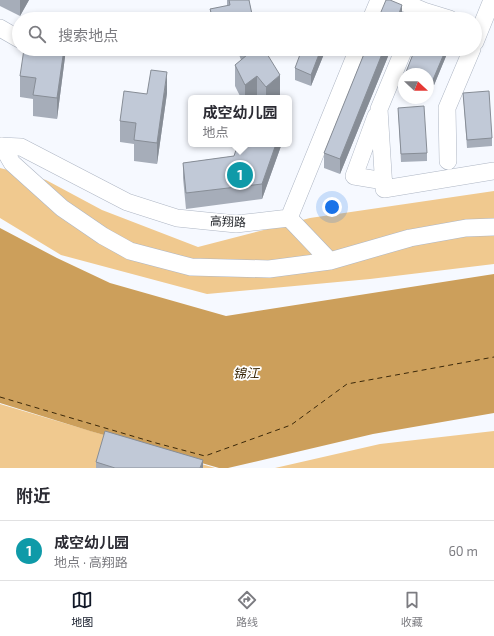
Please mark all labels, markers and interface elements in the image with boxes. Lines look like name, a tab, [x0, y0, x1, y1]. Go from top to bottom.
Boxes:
search box	[12, 12, 482, 56]
icon: search	[26, 23, 48, 45]
text: 搜索地点	[58, 26, 118, 44]
north arrow	[398, 68, 434, 104]
popup	[188, 95, 292, 147]
text: 成空幼儿园	[202, 103, 278, 121]
text: 地点	[202, 124, 229, 140]
pin: 1	[227, 160, 253, 190]
your location	[322, 197, 342, 217]
street label: 高翔路	[210, 213, 246, 229]
water label: 锦江	[233, 365, 261, 381]
text: 附近	[16, 485, 50, 505]
text: 成空幼儿园	[54, 533, 129, 551]
text: 1	[26, 543, 32, 559]
text: 60 m	[448, 543, 478, 559]
text: 地点 · 高翔路	[54, 554, 128, 570]
tab: 地图	[71, 589, 93, 629]
tab: 路线	[236, 589, 258, 629]
tab: 收藏	[401, 589, 423, 629]

